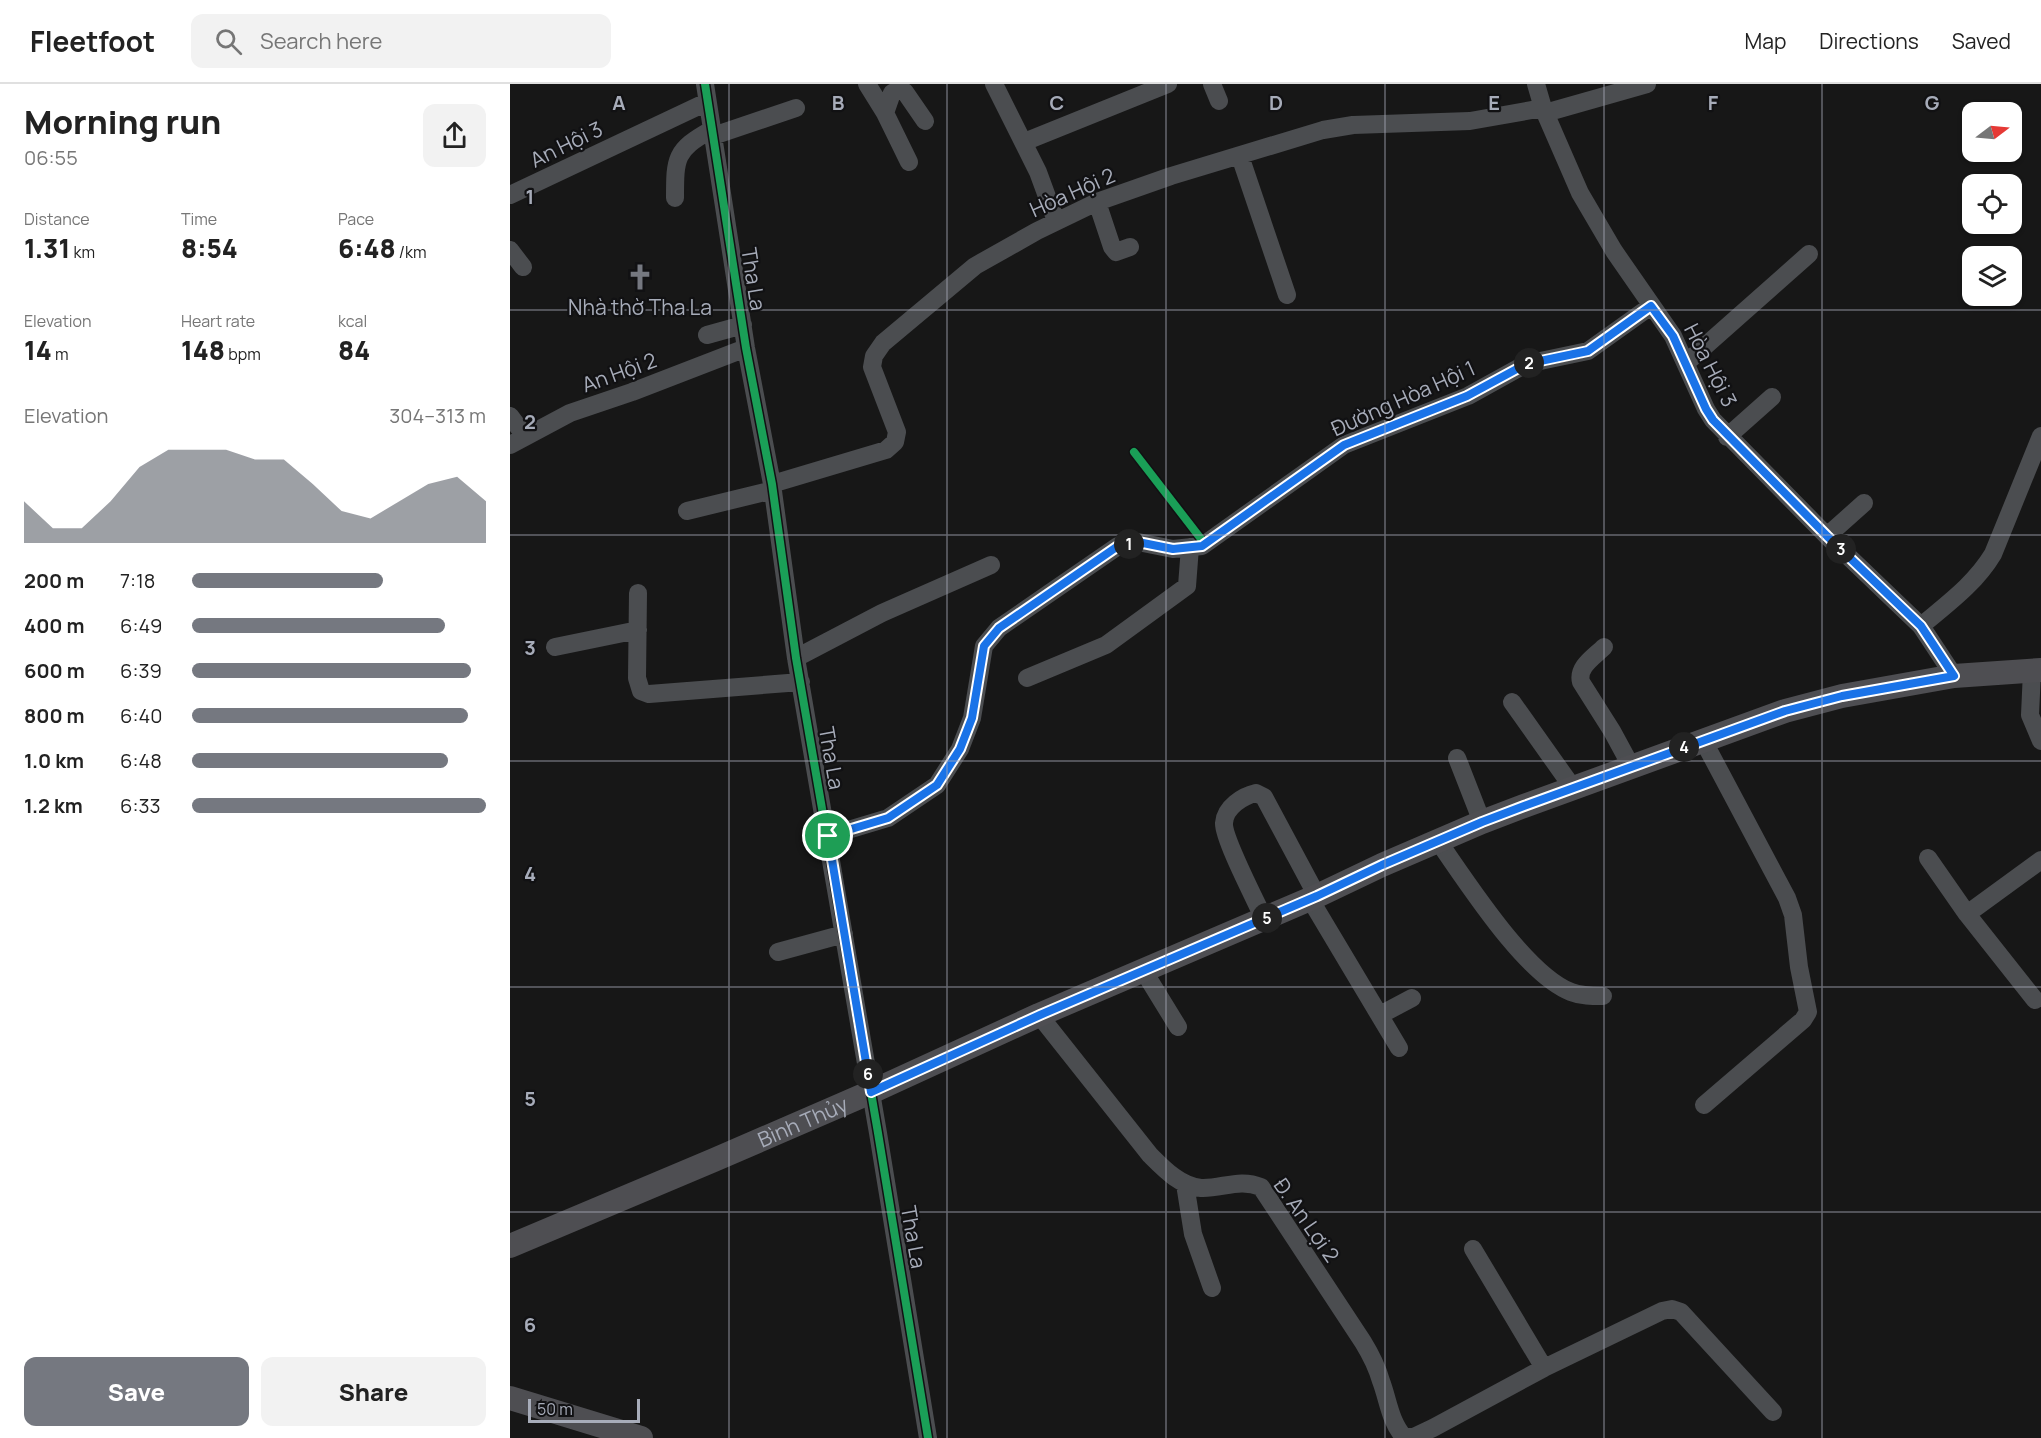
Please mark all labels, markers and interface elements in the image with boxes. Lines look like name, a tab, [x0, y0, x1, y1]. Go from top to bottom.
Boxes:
search box	[191, 14, 611, 68]
text: Fleetfoot	[30, 22, 155, 60]
icon: search	[212, 25, 245, 58]
text: Search here	[260, 26, 382, 56]
text: Map	[1745, 27, 1786, 55]
text: Directions	[1819, 27, 1919, 55]
text: Saved	[1952, 27, 2011, 55]
text: A	[612, 89, 626, 116]
text: B	[832, 89, 845, 116]
text: C	[1050, 89, 1064, 116]
text: D	[1269, 89, 1283, 116]
text: E	[1488, 89, 1500, 116]
text: F	[1708, 89, 1719, 116]
text: G	[1925, 89, 1940, 116]
text: Morning run	[24, 99, 221, 144]
north arrow	[1962, 102, 2022, 162]
map controls	[1962, 102, 2022, 306]
button: share	[423, 104, 486, 167]
street label: An Hội 3	[525, 114, 607, 174]
text: 06:55	[24, 144, 78, 171]
street label: Hòa Hội 2	[1025, 161, 1119, 223]
button: locate	[1962, 174, 2022, 234]
text: 1	[526, 183, 534, 210]
text: Distance	[24, 208, 90, 230]
text: Time	[181, 208, 217, 230]
text: Pace	[338, 208, 374, 230]
text: 1.31	[24, 230, 70, 266]
text: 8:54	[181, 230, 238, 266]
text: 6:48	[338, 230, 396, 266]
text: km	[70, 241, 95, 263]
text: /km	[396, 241, 427, 263]
street label: Tha La	[735, 246, 773, 312]
button: layers	[1962, 246, 2022, 306]
church icon: Nhà thờ Tha La	[625, 262, 655, 292]
place label: Nhà thờ Tha La	[568, 293, 712, 321]
text: Elevation	[24, 310, 92, 332]
text: Heart rate	[181, 310, 255, 332]
text: kcal	[338, 310, 367, 332]
street label: Hòa Hội 3	[1678, 318, 1744, 412]
text: 14	[24, 332, 52, 368]
text: 148	[181, 332, 225, 368]
text: 84	[338, 332, 370, 368]
text: m	[52, 343, 69, 365]
text: bpm	[225, 343, 261, 365]
street label: An Hội 2	[578, 346, 660, 398]
pin: 2	[1514, 348, 1544, 378]
text: 2	[1524, 352, 1534, 374]
street label: Đường Hòa Hội 1	[1326, 354, 1480, 442]
text: Elevation	[24, 402, 108, 429]
text: 304–313 m	[389, 402, 486, 429]
text: 2	[524, 408, 536, 435]
pin: 1	[1114, 529, 1144, 559]
text: 1	[1125, 533, 1133, 555]
pin: 3	[1826, 534, 1856, 564]
text: 3	[1836, 538, 1846, 560]
text: 200 m	[24, 567, 84, 594]
text: 7:18	[120, 567, 155, 594]
text: 400 m	[24, 612, 84, 639]
text: 6:49	[120, 612, 162, 639]
text: 3	[524, 634, 536, 661]
text: 600 m	[24, 657, 85, 684]
text: 6:39	[120, 657, 162, 684]
text: 800 m	[24, 702, 85, 729]
text: 6:40	[120, 702, 162, 729]
street label: Tha La	[813, 724, 851, 792]
pin: 4	[1669, 732, 1699, 762]
text: 4	[1679, 736, 1689, 758]
text: 1.0 km	[24, 747, 84, 774]
text: 6:48	[120, 747, 162, 774]
text: 1.2 km	[24, 792, 83, 819]
text: 6:33	[120, 792, 161, 819]
pin	[802, 810, 853, 861]
icon: arrive	[811, 819, 844, 852]
text: 4	[524, 860, 536, 887]
pin: 5	[1252, 903, 1282, 933]
text: 5	[1262, 907, 1272, 929]
pin: 6	[853, 1059, 883, 1089]
text: 6	[863, 1063, 873, 1085]
text: 5	[524, 1085, 536, 1112]
street label: Bình Thủy	[753, 1090, 852, 1153]
street label: Đ. An Lợi 2	[1268, 1172, 1346, 1268]
street label: Tha La	[895, 1203, 933, 1271]
text: 6	[524, 1311, 536, 1338]
button: Save	[24, 1357, 249, 1426]
button: Share	[261, 1357, 486, 1426]
scale bar	[528, 1396, 640, 1424]
text: 50 m	[537, 1398, 573, 1420]

